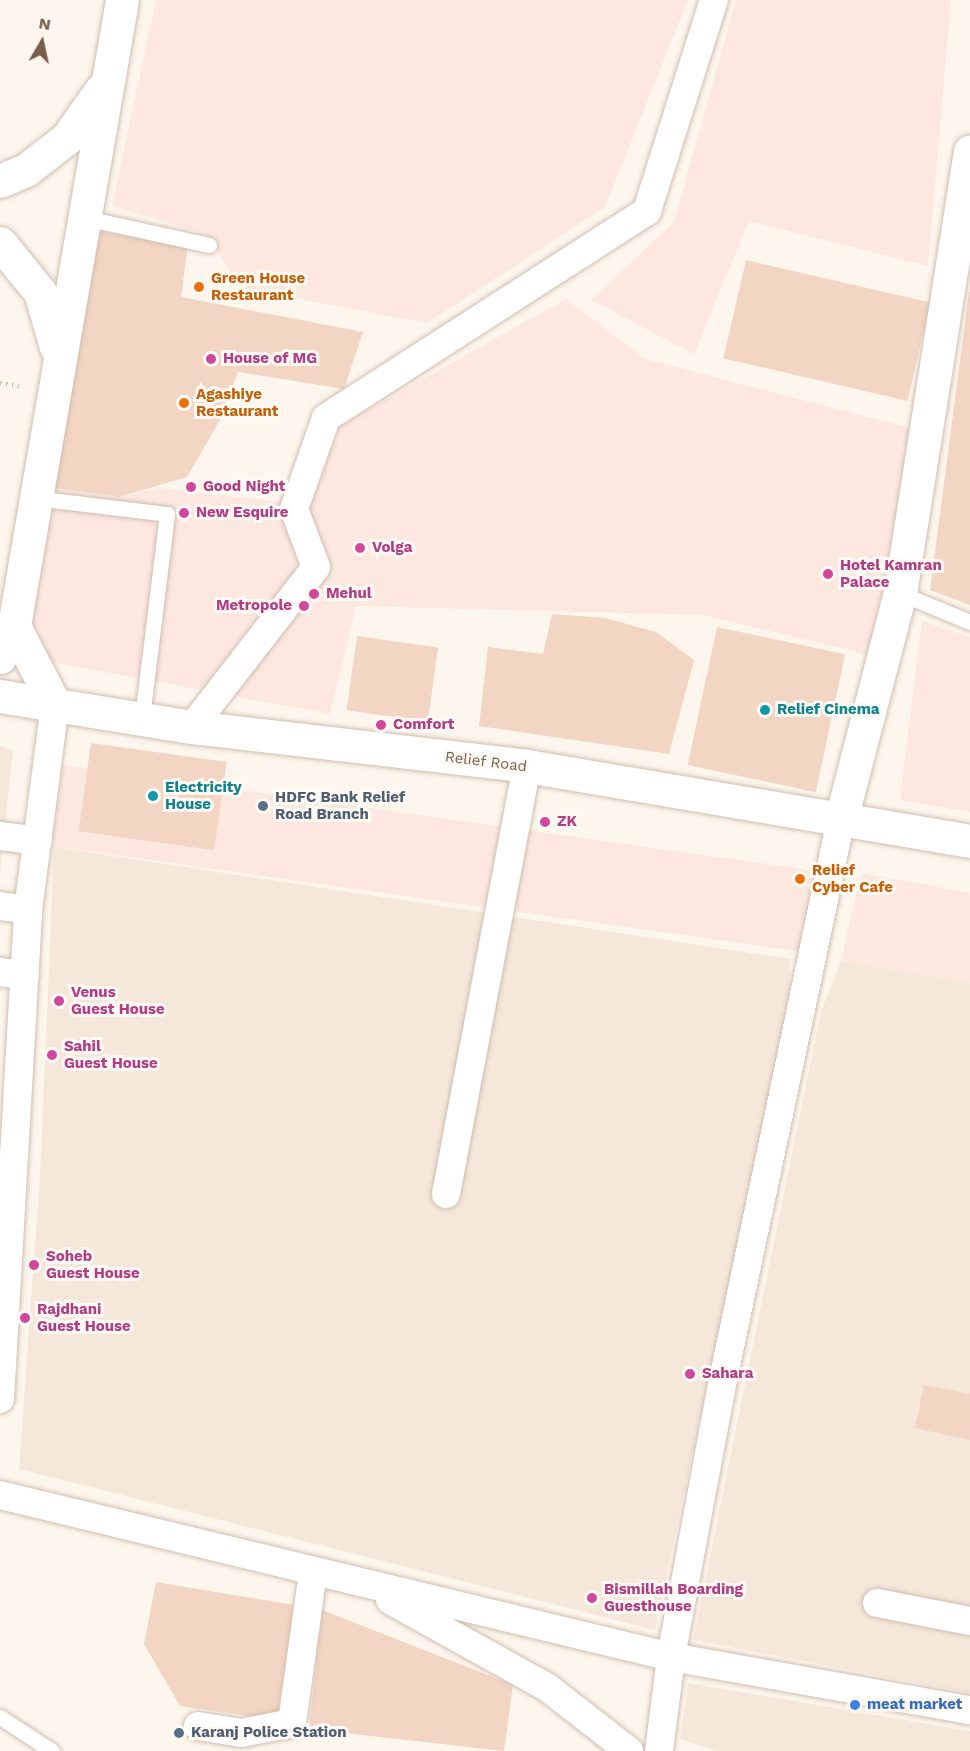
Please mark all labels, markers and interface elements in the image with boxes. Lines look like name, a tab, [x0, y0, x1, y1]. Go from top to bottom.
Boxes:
north arrow	[12, 12, 72, 72]
text: N	[38, 13, 52, 34]
place label: Green House Restaurant	[211, 269, 305, 304]
marker: Green House Restaurant	[192, 280, 206, 294]
place label: House of MG	[223, 350, 317, 368]
marker: House of MG	[204, 352, 218, 366]
place label: Agashiye Restaurant	[196, 385, 278, 420]
marker: Agashiye Restaurant	[177, 396, 191, 410]
place label: Good Night	[203, 478, 285, 496]
marker: Good Night	[184, 480, 198, 494]
place label: New Esquire	[196, 504, 289, 522]
marker: New Esquire	[177, 506, 191, 520]
place label: Volga	[372, 539, 412, 557]
marker: Volga	[353, 541, 367, 555]
place label: Hotel Kamran Palace	[840, 556, 942, 591]
marker: Hotel Kamran Palace	[821, 567, 835, 581]
place label: Mehul	[326, 585, 372, 603]
marker: Mehul	[307, 587, 321, 601]
place label: Metropole	[216, 597, 292, 615]
marker: Metropole	[297, 599, 311, 613]
place label: Relief Cinema	[777, 701, 880, 719]
marker: Relief Cinema	[758, 703, 772, 717]
place label: Comfort	[393, 716, 454, 734]
marker: Comfort	[374, 718, 388, 732]
street label: Relief Road	[444, 748, 528, 776]
place label: Electricity House	[165, 778, 242, 813]
place label: HDFC Bank Relief Road Branch	[275, 788, 405, 823]
marker: Electricity House	[146, 789, 160, 803]
marker: HDFC Bank Relief Road Branch	[256, 799, 270, 813]
place label: ZK	[557, 813, 577, 831]
marker: ZK	[538, 815, 552, 829]
place label: Relief Cyber Cafe	[812, 861, 893, 896]
marker: Relief Cyber Cafe	[793, 872, 807, 886]
place label: Venus Guest House	[71, 983, 165, 1018]
marker: Venus Guest House	[52, 994, 66, 1008]
place label: Sahil Guest House	[64, 1037, 158, 1072]
marker: Sahil Guest House	[45, 1048, 59, 1062]
place label: Soheb Guest House	[46, 1247, 140, 1282]
marker: Soheb Guest House	[27, 1258, 41, 1272]
place label: Rajdhani Guest House	[37, 1300, 131, 1335]
marker: Rajdhani Guest House	[18, 1311, 32, 1325]
place label: Sahara	[702, 1365, 753, 1383]
marker: Sahara	[683, 1367, 697, 1381]
place label: Bismillah Boarding Guesthouse	[604, 1580, 743, 1615]
marker: Bismillah Boarding Guesthouse	[585, 1591, 599, 1605]
place label: meat market	[867, 1696, 962, 1714]
marker: meat market	[848, 1698, 862, 1712]
place label: Karanj Police Station	[191, 1724, 346, 1742]
marker: Karanj Police Station	[172, 1726, 186, 1740]

